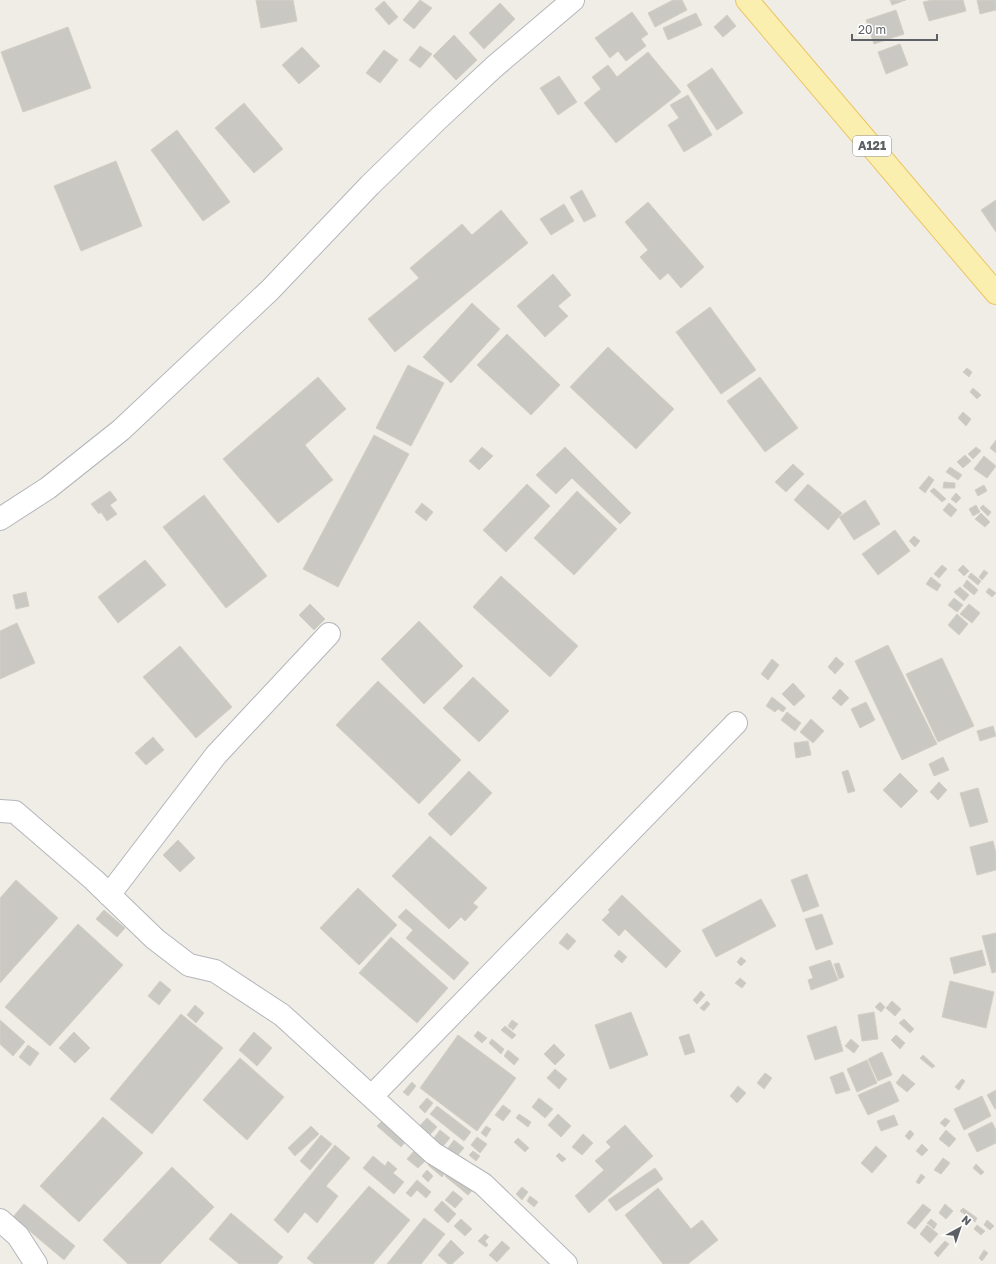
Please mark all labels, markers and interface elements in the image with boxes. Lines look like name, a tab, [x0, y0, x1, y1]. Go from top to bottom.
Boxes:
scale bar	[852, 16, 937, 42]
text: 20 m	[858, 22, 886, 37]
road number: A121	[853, 136, 891, 156]
north arrow	[940, 1208, 980, 1248]
text: N	[959, 1212, 974, 1228]

